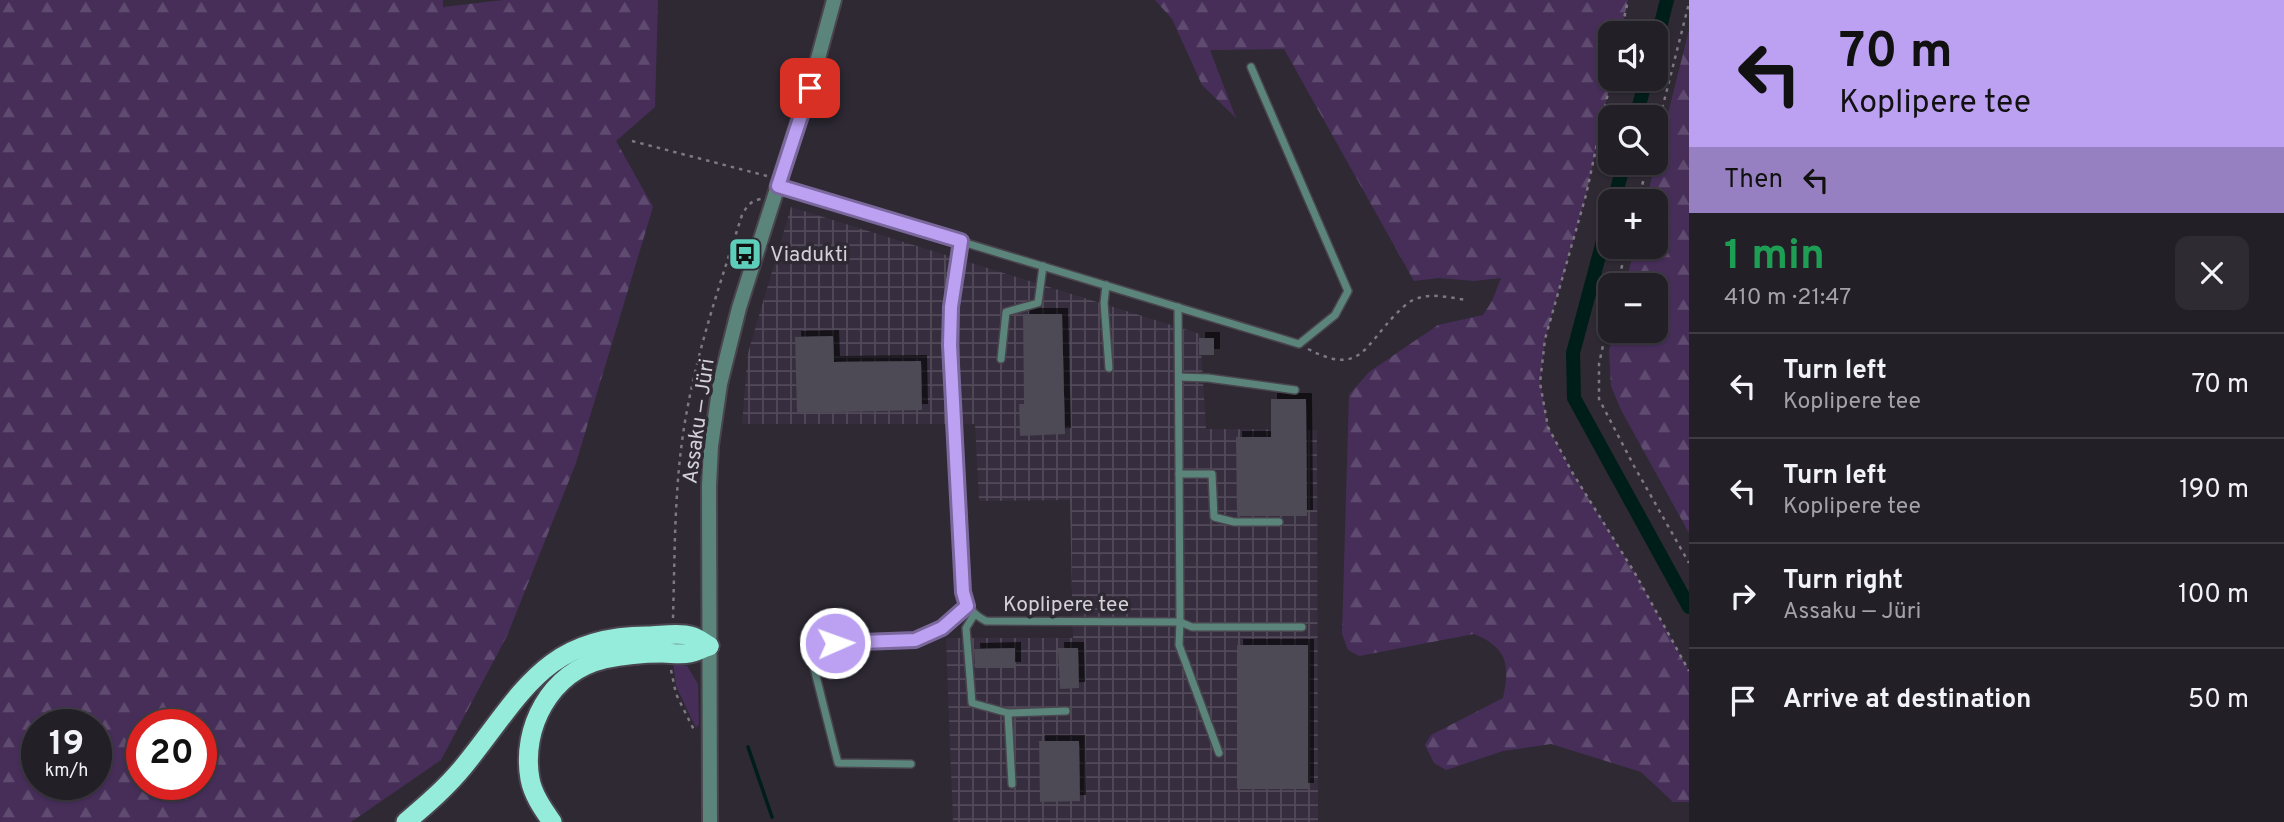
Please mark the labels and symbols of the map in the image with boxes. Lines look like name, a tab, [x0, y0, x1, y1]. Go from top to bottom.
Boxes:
pin	[780, 58, 840, 118]
bus stop icon: Viadukti	[726, 235, 764, 273]
place label: Viadukti	[770, 242, 848, 269]
street label: Assaku — Jüri	[677, 357, 722, 486]
street label: Koplipere tee	[1003, 592, 1129, 619]
position arrow	[798, 606, 872, 680]
speed limit sign: 20	[126, 709, 217, 800]

